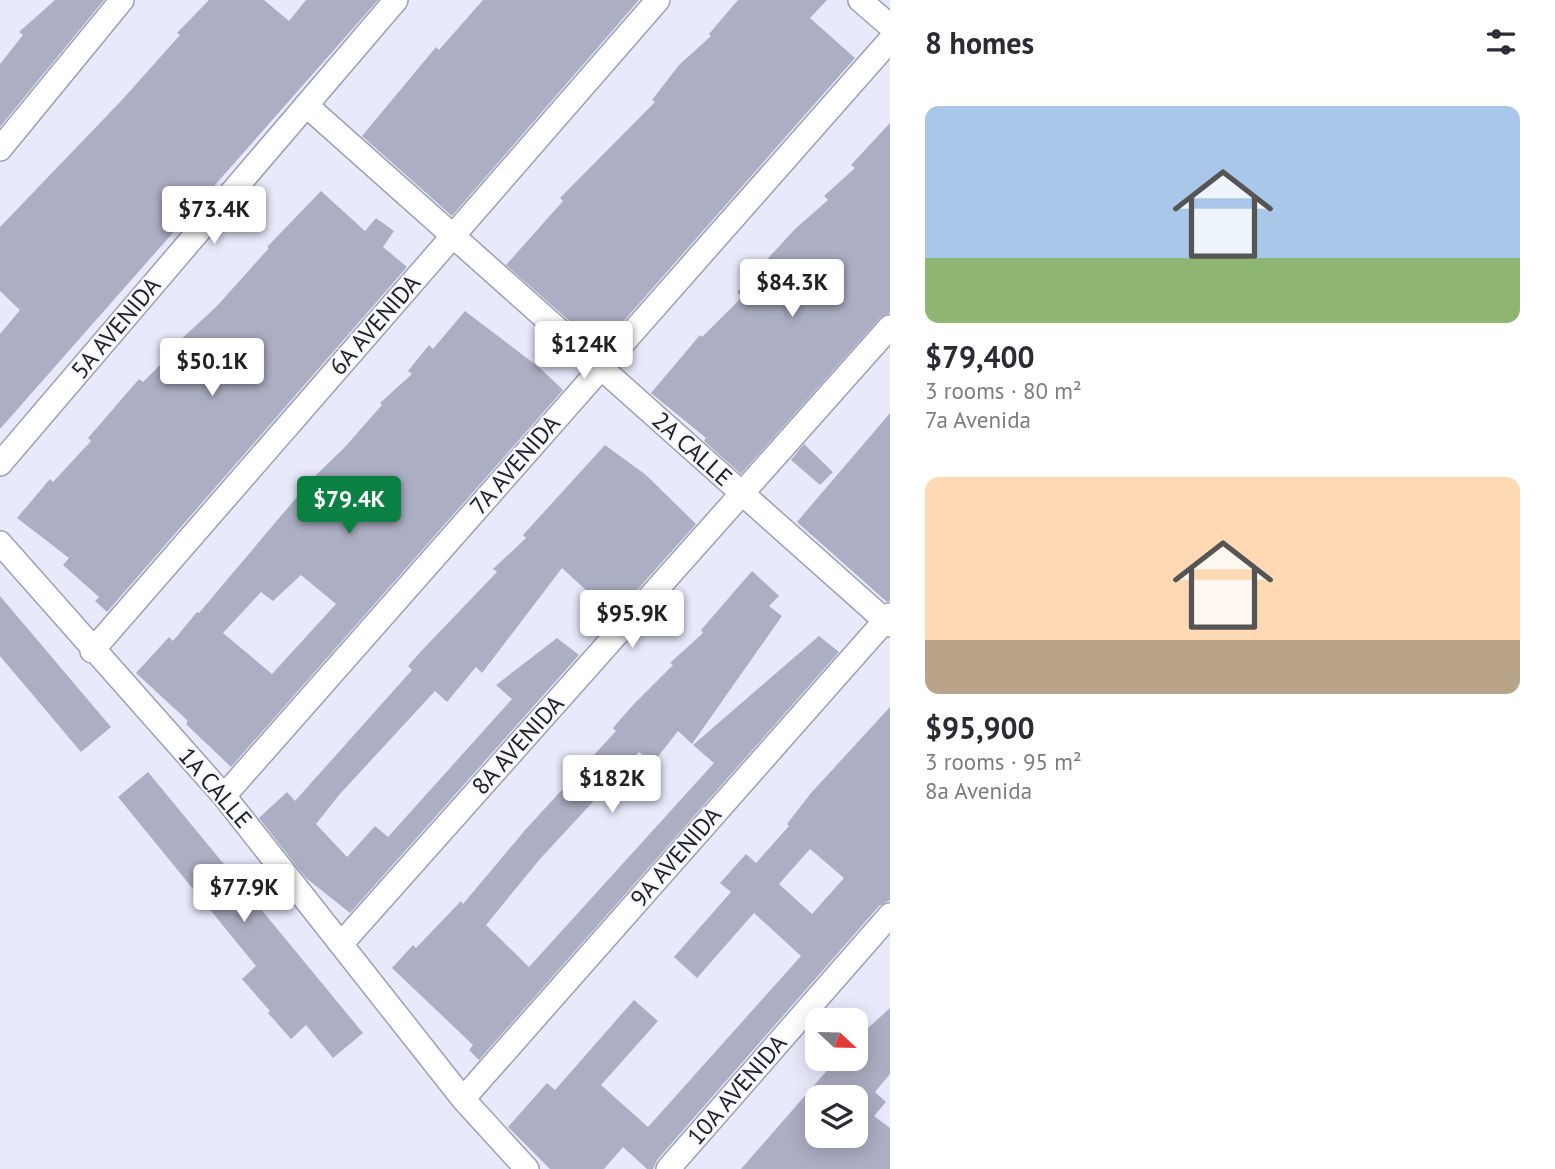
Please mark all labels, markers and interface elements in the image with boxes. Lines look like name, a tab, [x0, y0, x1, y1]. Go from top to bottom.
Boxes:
text: 8 homes	[925, 23, 1034, 62]
icon: filters	[1482, 23, 1520, 61]
icon: home	[1160, 151, 1286, 277]
pin: $73.4K	[157, 187, 271, 246]
text: $73.4K	[178, 194, 250, 223]
pin: $84.3K	[735, 260, 849, 319]
text: $84.3K	[756, 267, 828, 296]
street label: 6A AVENIDA	[322, 268, 427, 381]
street label: 5A AVENIDA	[64, 270, 167, 385]
pin: $124K	[535, 322, 633, 381]
text: $124K	[551, 329, 617, 358]
text: $79,400	[925, 337, 1035, 376]
pin: $50.1K	[155, 338, 269, 398]
text: $50.1K	[176, 346, 248, 375]
text: 3 rooms · 80 m²	[925, 376, 1082, 405]
street label: 2A CALLE	[646, 405, 739, 493]
text: 7a Avenida	[925, 405, 1031, 434]
street label: 7A AVENIDA	[463, 408, 566, 521]
pin: $79.4K	[292, 476, 406, 536]
text: $79.4K	[313, 484, 385, 513]
icon: home	[1160, 522, 1286, 648]
pin: $95.9K	[575, 590, 689, 650]
text: $95.9K	[596, 598, 668, 627]
street label: 8A AVENIDA	[465, 688, 570, 801]
text: $95,900	[925, 708, 1035, 747]
street label: 1A CALLE	[172, 741, 259, 835]
text: 3 rooms · 95 m²	[925, 747, 1082, 776]
pin: $182K	[563, 756, 661, 815]
text: $182K	[579, 763, 645, 792]
text: 8a Avenida	[925, 776, 1032, 805]
street label: 9A AVENIDA	[623, 800, 728, 913]
pin: $77.9K	[187, 864, 301, 924]
text: $77.9K	[209, 872, 279, 901]
north arrow	[805, 1008, 868, 1071]
map controls	[805, 1008, 868, 1148]
street label: 10A AVENIDA	[680, 1028, 793, 1151]
button: layers	[805, 1085, 868, 1148]

